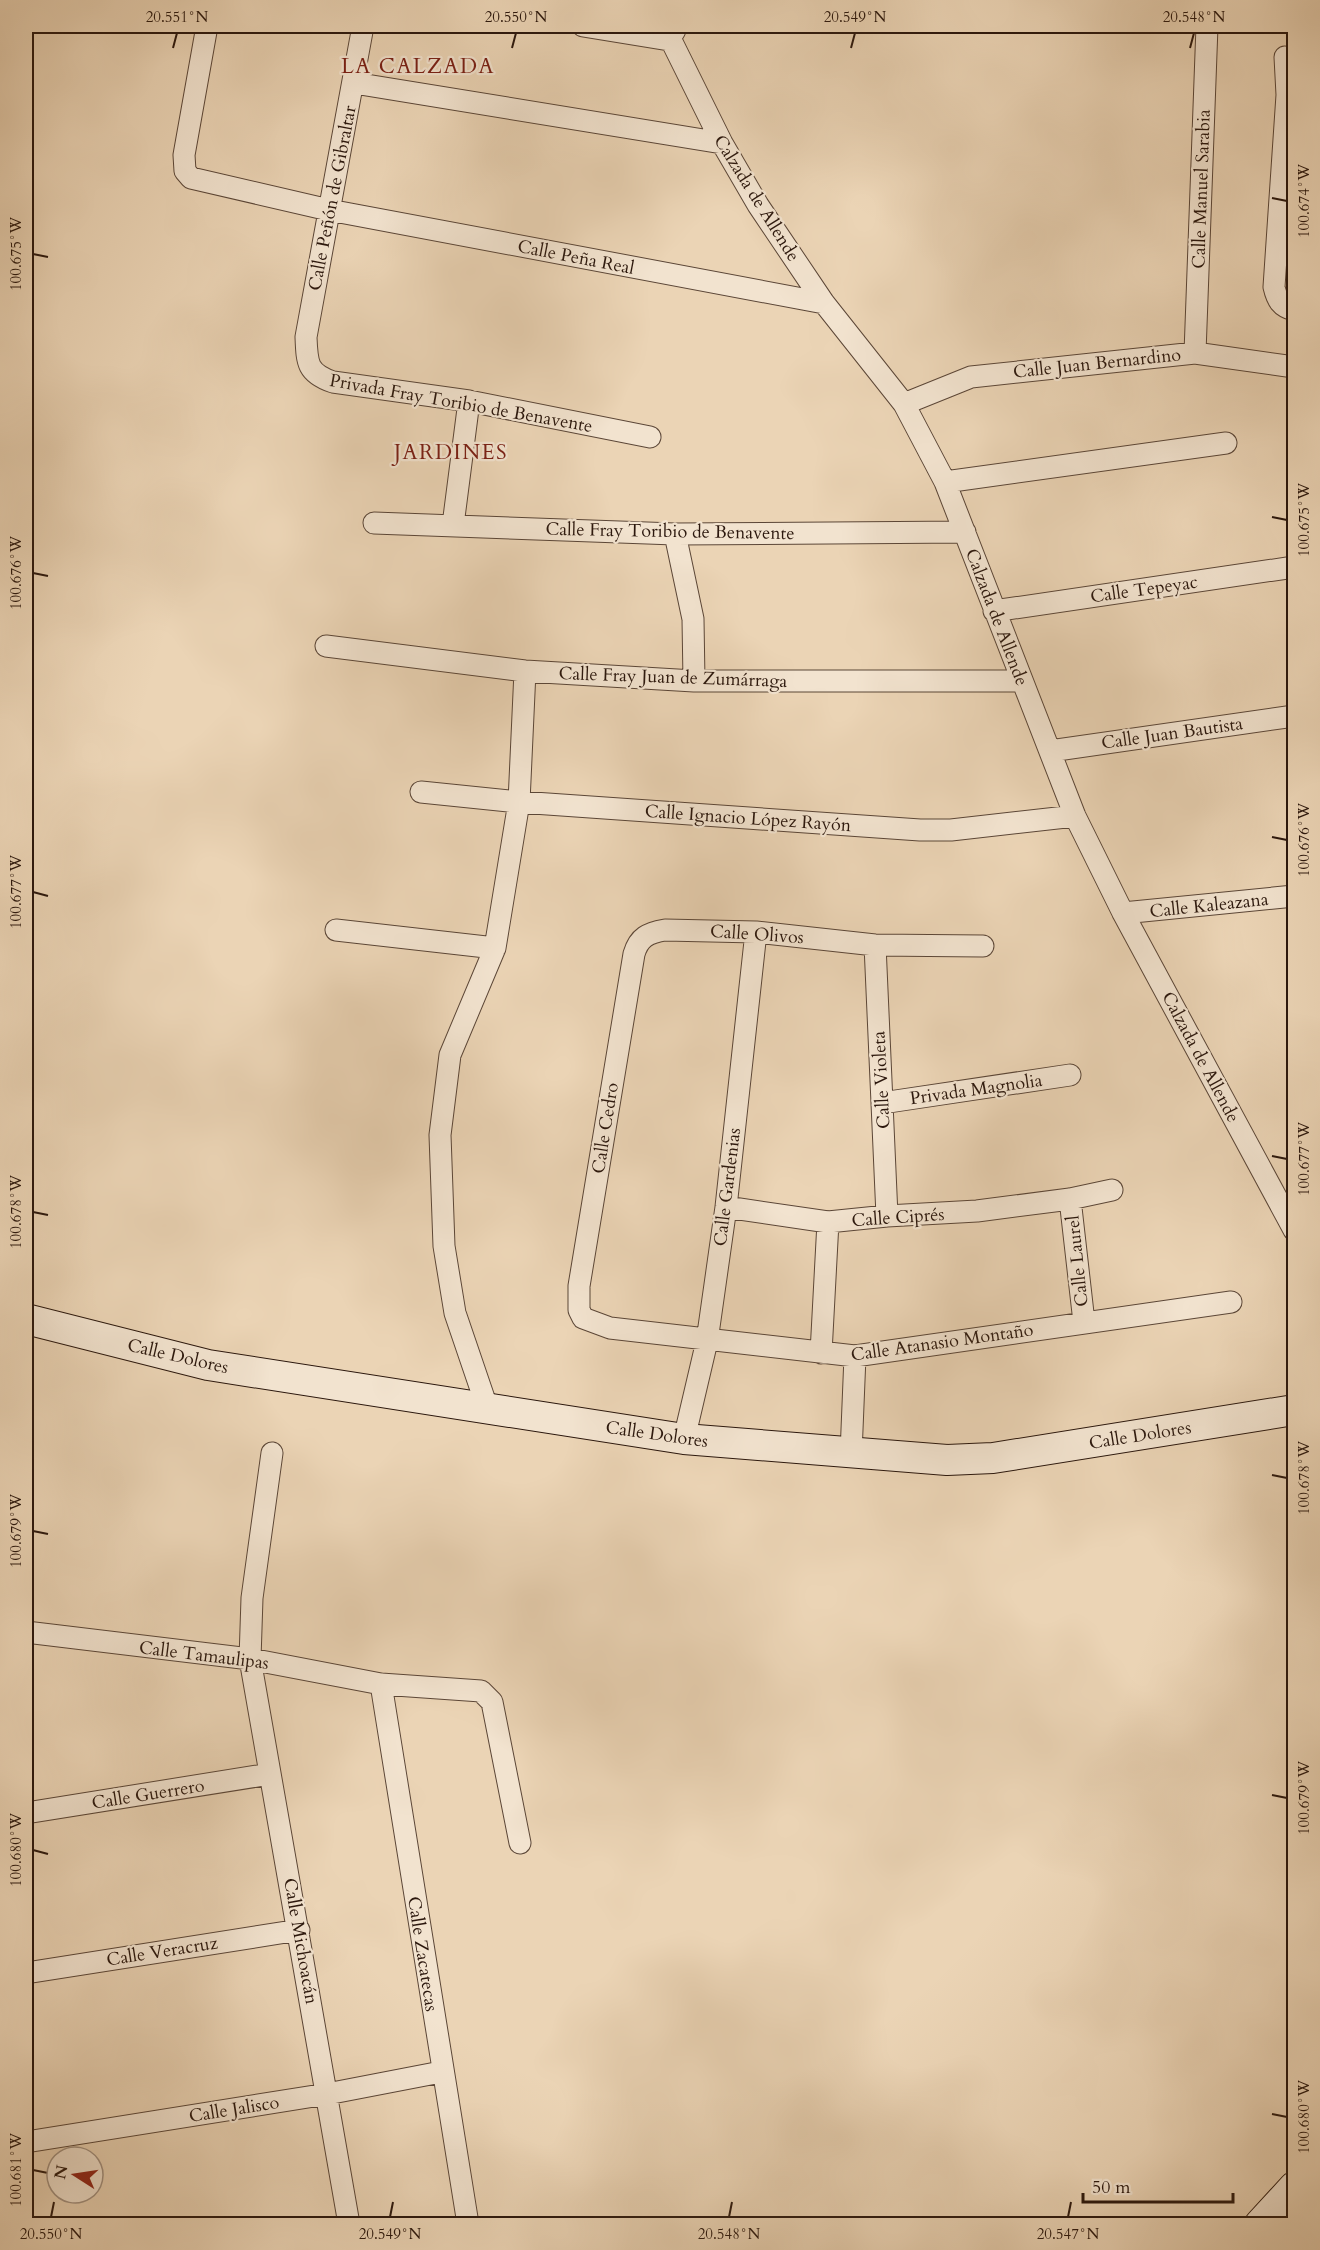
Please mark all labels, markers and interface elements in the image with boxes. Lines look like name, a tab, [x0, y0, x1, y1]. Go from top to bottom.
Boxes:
text: 20.551°N	[146, 7, 209, 27]
text: 20.550°N	[485, 7, 548, 27]
text: 20.549°N	[824, 7, 887, 27]
text: 20.548°N	[1163, 7, 1226, 27]
district label: LA CALZADA	[341, 52, 495, 81]
street label: Calle Peñón de Gibraltar	[302, 103, 363, 293]
street label: Calle Manuel Sarabia	[1186, 109, 1217, 269]
street label: Calzada de Allende	[708, 130, 806, 266]
text: 100.674°W	[1294, 163, 1314, 238]
text: 100.675°W	[6, 216, 26, 291]
street label: Calle Peña Real	[515, 234, 637, 281]
street label: Calle Juan Bernardino	[1012, 342, 1183, 385]
street label: Privada Fray Toribio de Benavente	[328, 368, 594, 439]
district label: JARDINES	[391, 438, 508, 467]
text: 100.675°W	[1294, 482, 1314, 557]
street label: Calle Fray Toribio de Benavente	[545, 517, 795, 546]
text: 100.676°W	[6, 535, 26, 610]
street label: Calzada de Allende	[959, 545, 1034, 689]
street label: Calle Tepeyac	[1089, 570, 1199, 609]
street label: Calle Fray Juan de Zumárraga	[558, 661, 788, 694]
street label: Calle Juan Bautista	[1100, 711, 1245, 756]
street label: Calle Ignacio López Rayón	[644, 799, 853, 838]
text: 100.676°W	[1294, 802, 1314, 877]
text: 100.677°W	[6, 854, 26, 929]
street label: Calle Kaleazana	[1148, 887, 1270, 924]
street label: Calle Olivos	[709, 919, 805, 950]
street label: Calzada de Allende	[1156, 987, 1246, 1127]
street label: Calle Violeta	[866, 1030, 897, 1130]
street label: Privada Magnolia	[908, 1068, 1044, 1111]
street label: Calle Cedro	[586, 1081, 625, 1175]
text: 100.677°W	[1294, 1121, 1314, 1196]
street label: Calle Gardenias	[708, 1126, 747, 1248]
text: 100.678°W	[6, 1174, 26, 1249]
street label: Calle Ciprés	[851, 1202, 945, 1233]
street label: Calle Laurel	[1060, 1214, 1095, 1308]
street label: Calle Atanasio Montaño	[849, 1317, 1035, 1368]
street label: Calle Dolores	[125, 1333, 231, 1380]
street label: Calle Dolores	[604, 1415, 710, 1454]
street label: Calle Dolores	[1087, 1415, 1193, 1456]
text: 100.678°W	[1294, 1440, 1314, 1515]
text: 100.679°W	[6, 1493, 26, 1568]
street label: Calle Tamaulipas	[138, 1635, 270, 1676]
text: 100.679°W	[1294, 1760, 1314, 1835]
street label: Calle Guerrero	[90, 1773, 206, 1816]
text: 100.680°W	[6, 1812, 26, 1887]
street label: Calle Michoacán	[277, 1876, 324, 2007]
street label: Calle Zacatecas	[401, 1895, 444, 2013]
street label: Calle Veracruz	[105, 1930, 219, 1973]
text: 100.680°W	[1294, 2079, 1314, 2154]
street label: Calle Jalisco	[187, 2090, 281, 2129]
text: 100.681°W	[6, 2132, 26, 2207]
north arrow	[45, 2145, 105, 2205]
text: N	[49, 2163, 74, 2181]
scale bar	[1083, 2166, 1233, 2204]
text: 50 m	[1092, 2175, 1131, 2200]
text: 20.550°N	[20, 2224, 83, 2244]
text: 20.549°N	[359, 2224, 422, 2244]
text: 20.548°N	[698, 2224, 761, 2244]
text: 20.547°N	[1037, 2224, 1100, 2244]

